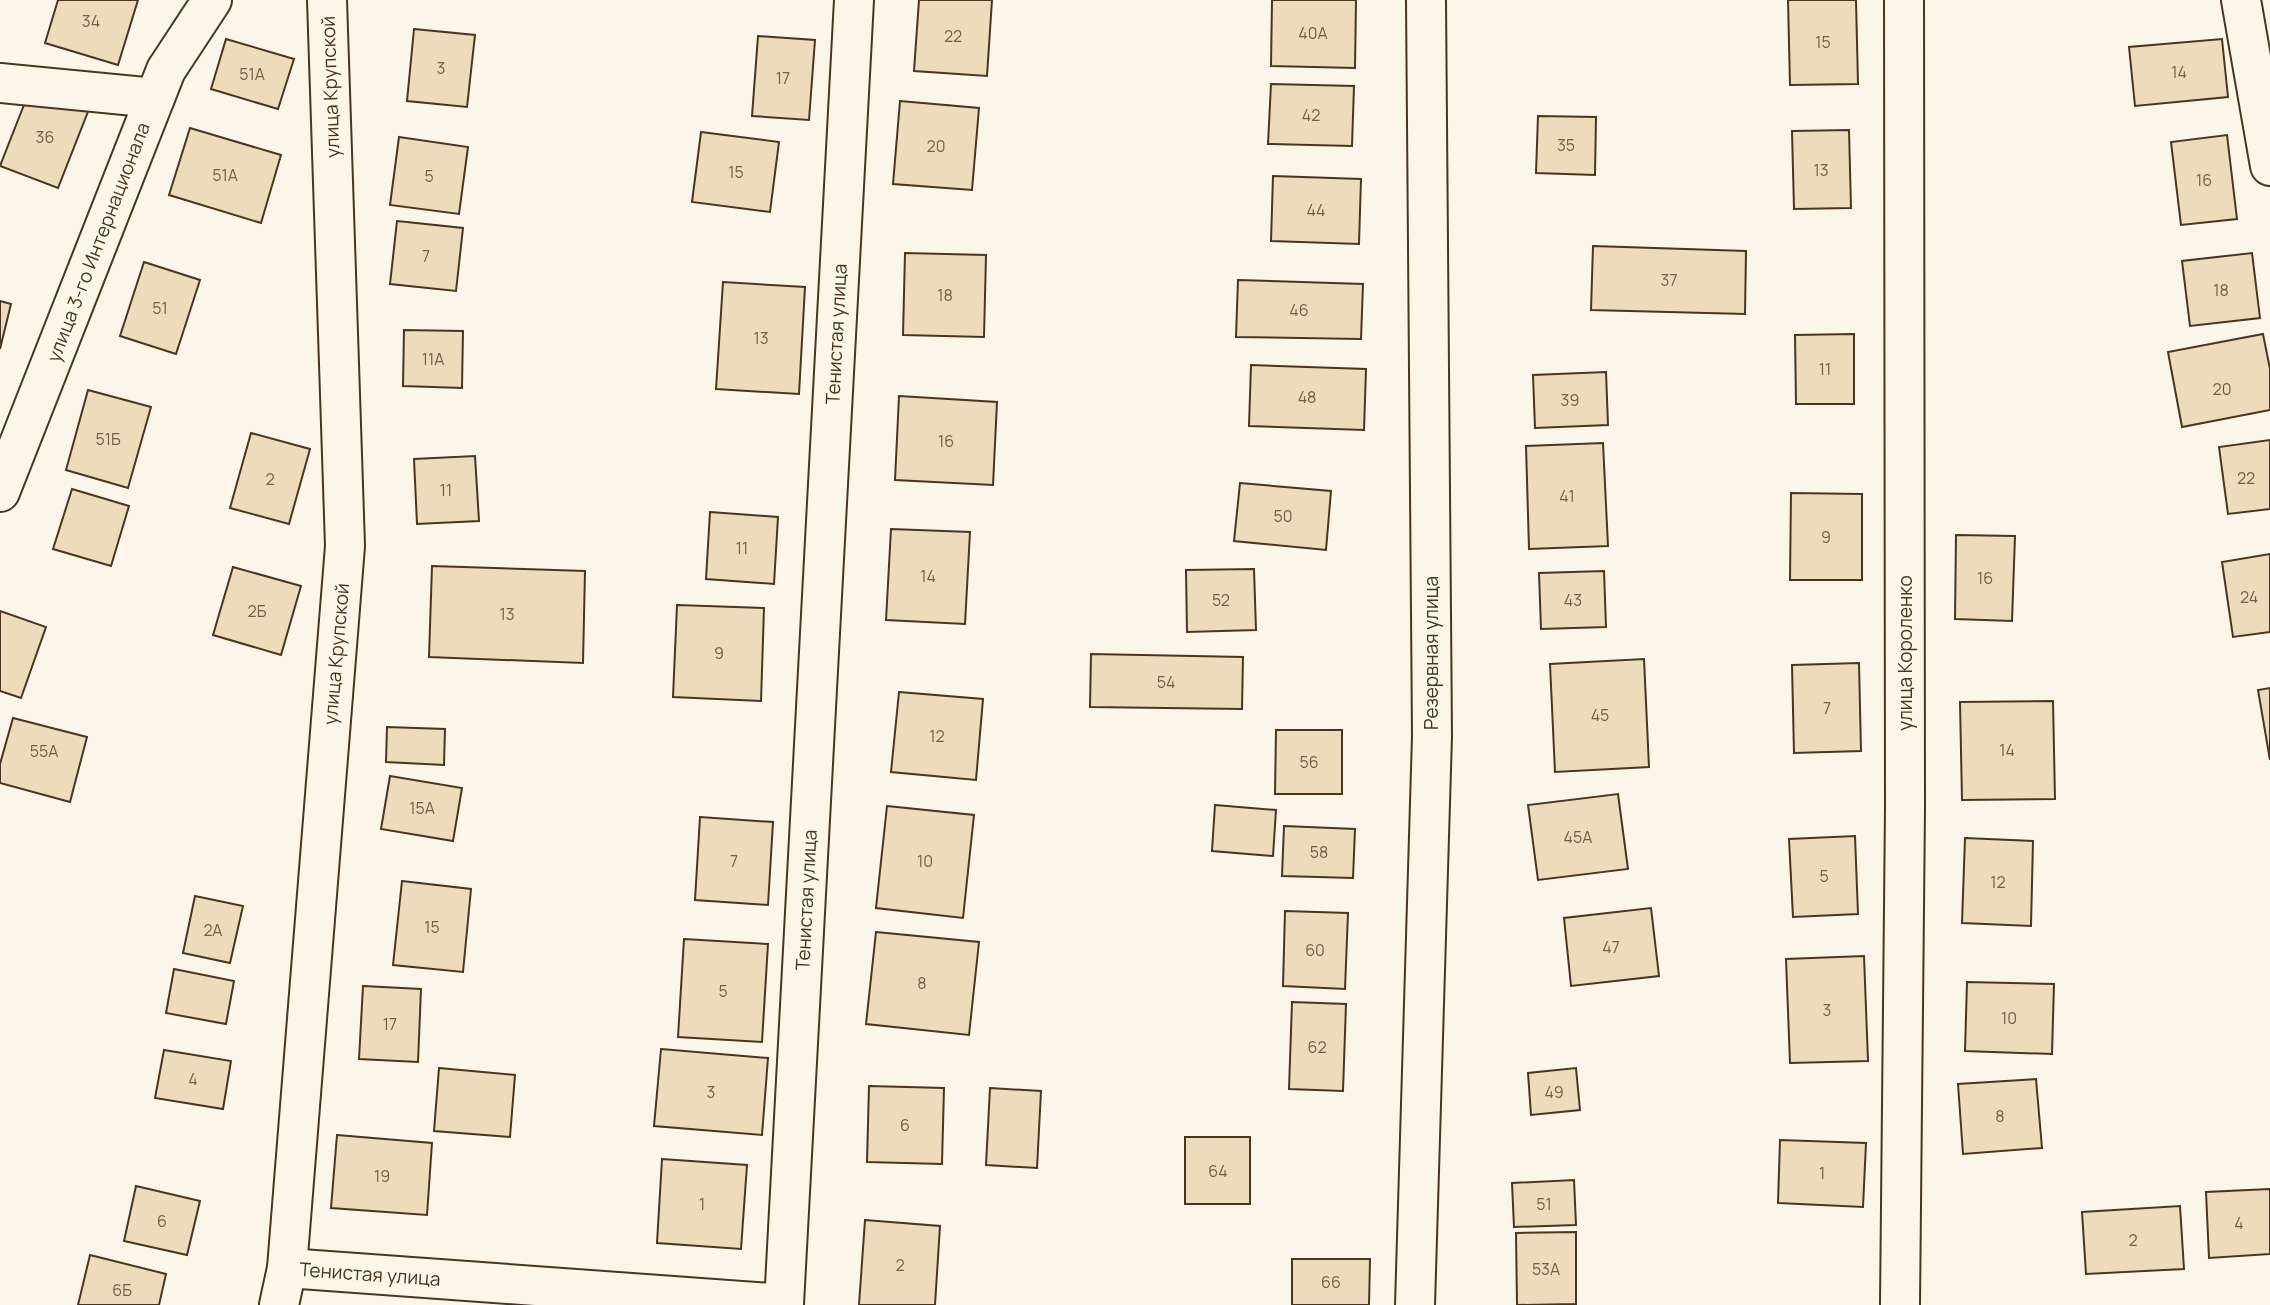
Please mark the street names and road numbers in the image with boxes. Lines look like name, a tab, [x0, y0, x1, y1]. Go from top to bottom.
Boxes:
street label: улица Крупской	[315, 15, 345, 159]
street label: улица 3-го Интернационала	[40, 118, 156, 366]
street label: Тенистая улица	[819, 263, 853, 405]
street label: улица Короленко	[1892, 575, 1918, 731]
street label: Резервная улица	[1418, 576, 1444, 730]
street label: улица Крупской	[317, 582, 355, 726]
street label: Тенистая улица	[789, 829, 823, 971]
street label: Тенистая улица	[299, 1256, 441, 1292]

